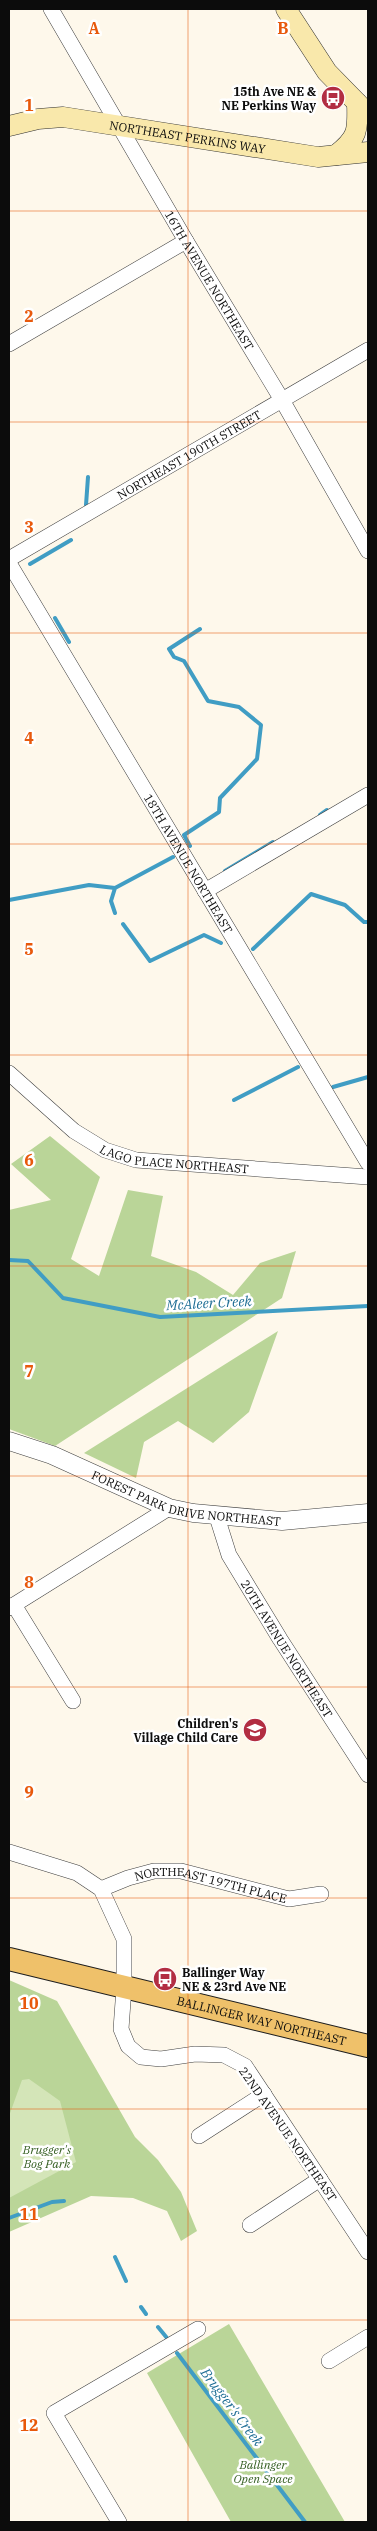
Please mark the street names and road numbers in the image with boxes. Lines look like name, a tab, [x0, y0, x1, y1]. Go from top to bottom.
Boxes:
street label: NORTHEAST PERKINS WAY	[108, 117, 267, 156]
street label: 16TH AVENUE NORTHEAST	[162, 207, 257, 353]
street label: NORTHEAST 190TH STREET	[114, 406, 264, 502]
street label: 18TH AVENUE NORTHEAST	[141, 791, 236, 936]
street label: LAGO PLACE NORTHEAST	[97, 1141, 249, 1176]
street label: FOREST PARK DRIVE NORTHEAST	[89, 1467, 282, 1528]
street label: 20TH AVENUE NORTHEAST	[238, 1577, 336, 1720]
street label: NORTHEAST 197TH PLACE	[132, 1864, 288, 1906]
street label: BALLINGER WAY NORTHEAST	[175, 1992, 348, 2048]
street label: 22ND AVENUE NORTHEAST	[236, 2064, 340, 2204]

